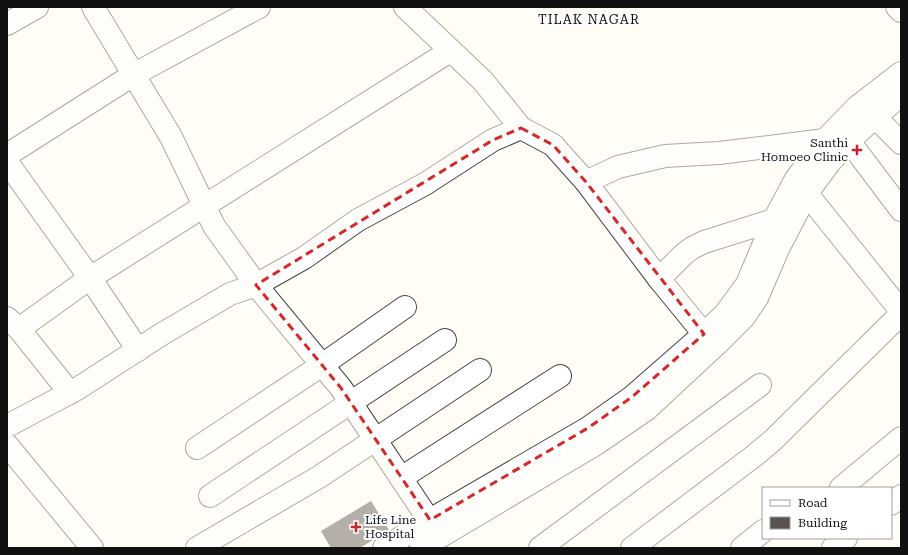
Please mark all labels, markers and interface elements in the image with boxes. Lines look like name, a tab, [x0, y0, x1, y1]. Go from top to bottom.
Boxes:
district label: TILAK NAGAR	[538, 12, 640, 27]
place label: Santhi Homoeo Clinic	[761, 136, 848, 164]
marker: Santhi Homoeo Clinic	[851, 144, 863, 156]
legend	[762, 487, 892, 539]
text: Road	[798, 496, 828, 510]
place label: Life Line Hospital	[365, 513, 417, 541]
text: Building	[798, 516, 847, 530]
marker: Life Line Hospital	[350, 521, 362, 533]

